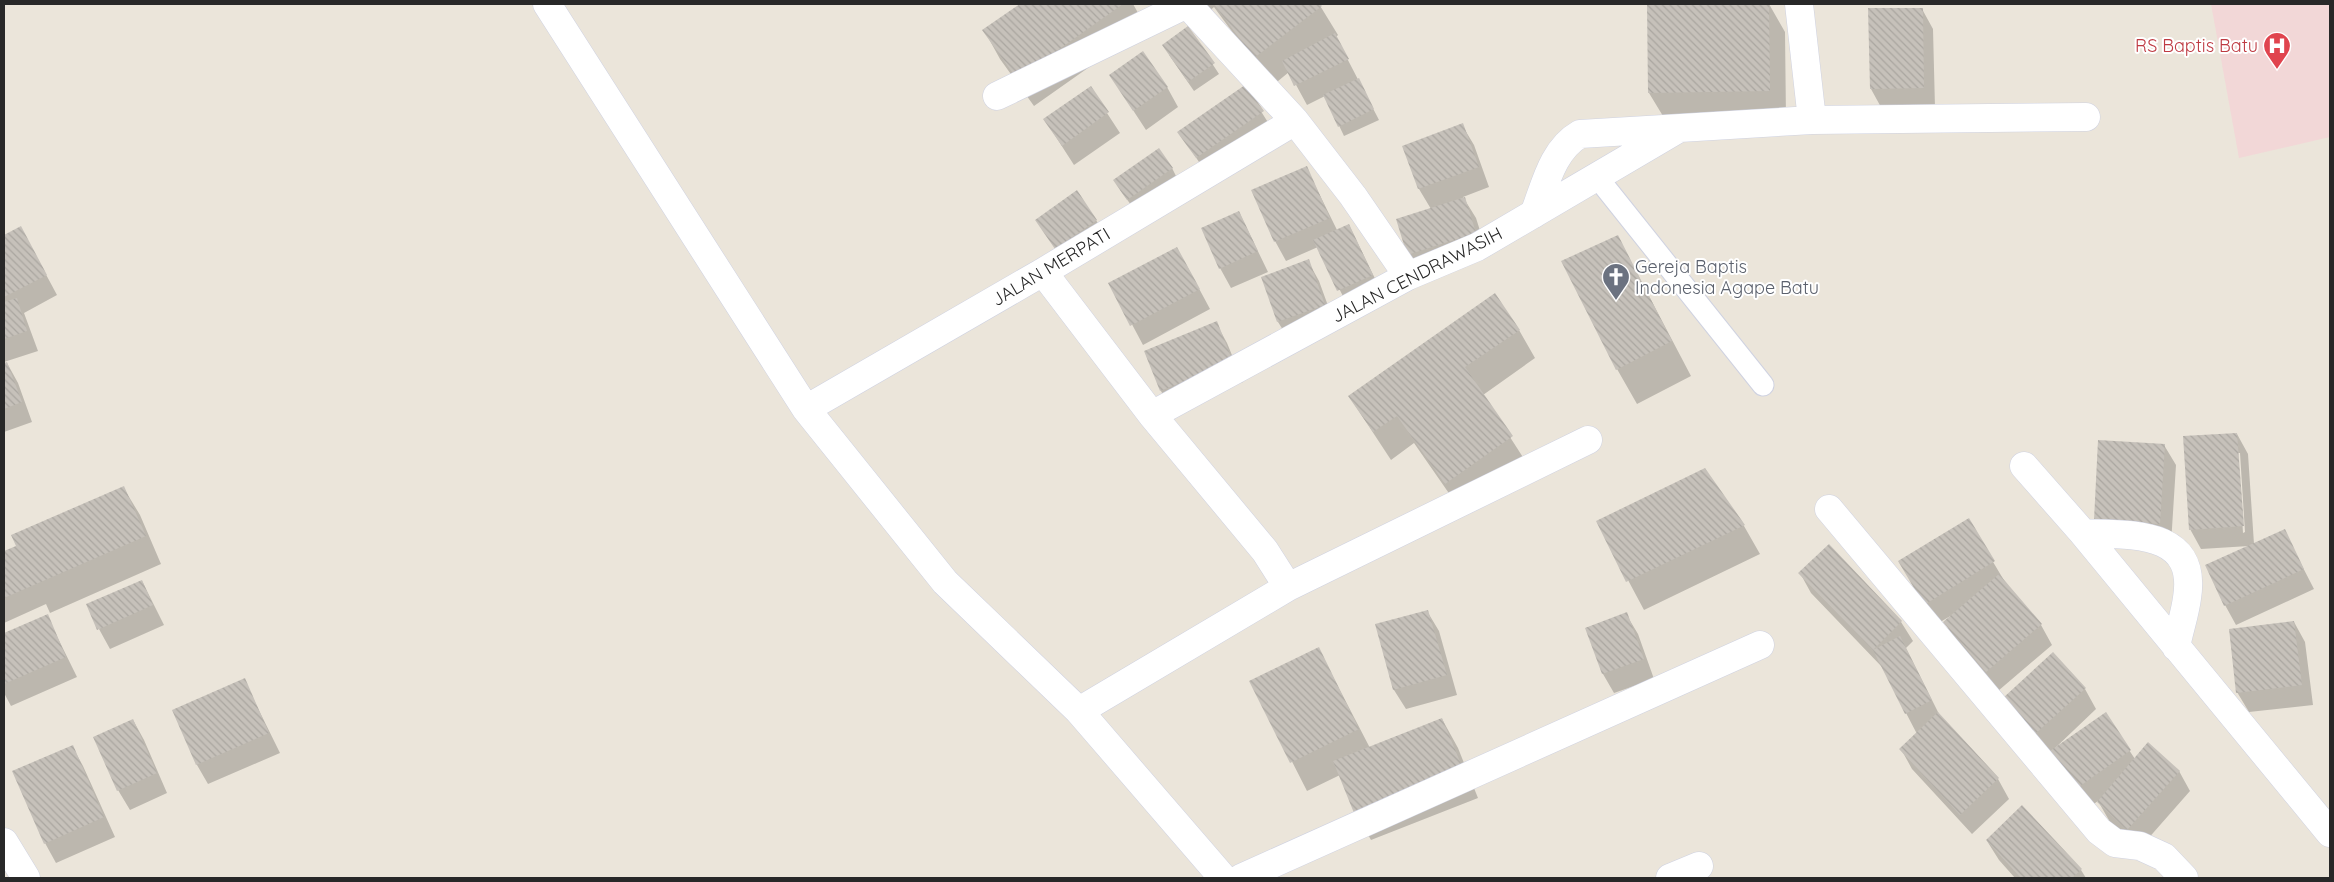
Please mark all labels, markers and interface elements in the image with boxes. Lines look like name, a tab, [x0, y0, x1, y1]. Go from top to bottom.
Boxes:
hospital icon: RS Baptis Batu	[2262, 31, 2292, 70]
place label: RS Baptis Batu	[2135, 34, 2258, 57]
street label: JALAN MERPATI	[987, 222, 1114, 311]
street label: JALAN CENDRAWASIH	[1328, 222, 1506, 328]
place label: Gereja Baptis Indonesia Agape Batu	[1635, 255, 1819, 299]
church icon: Gereja Baptis Indonesia Agape Batu	[1601, 262, 1631, 301]

